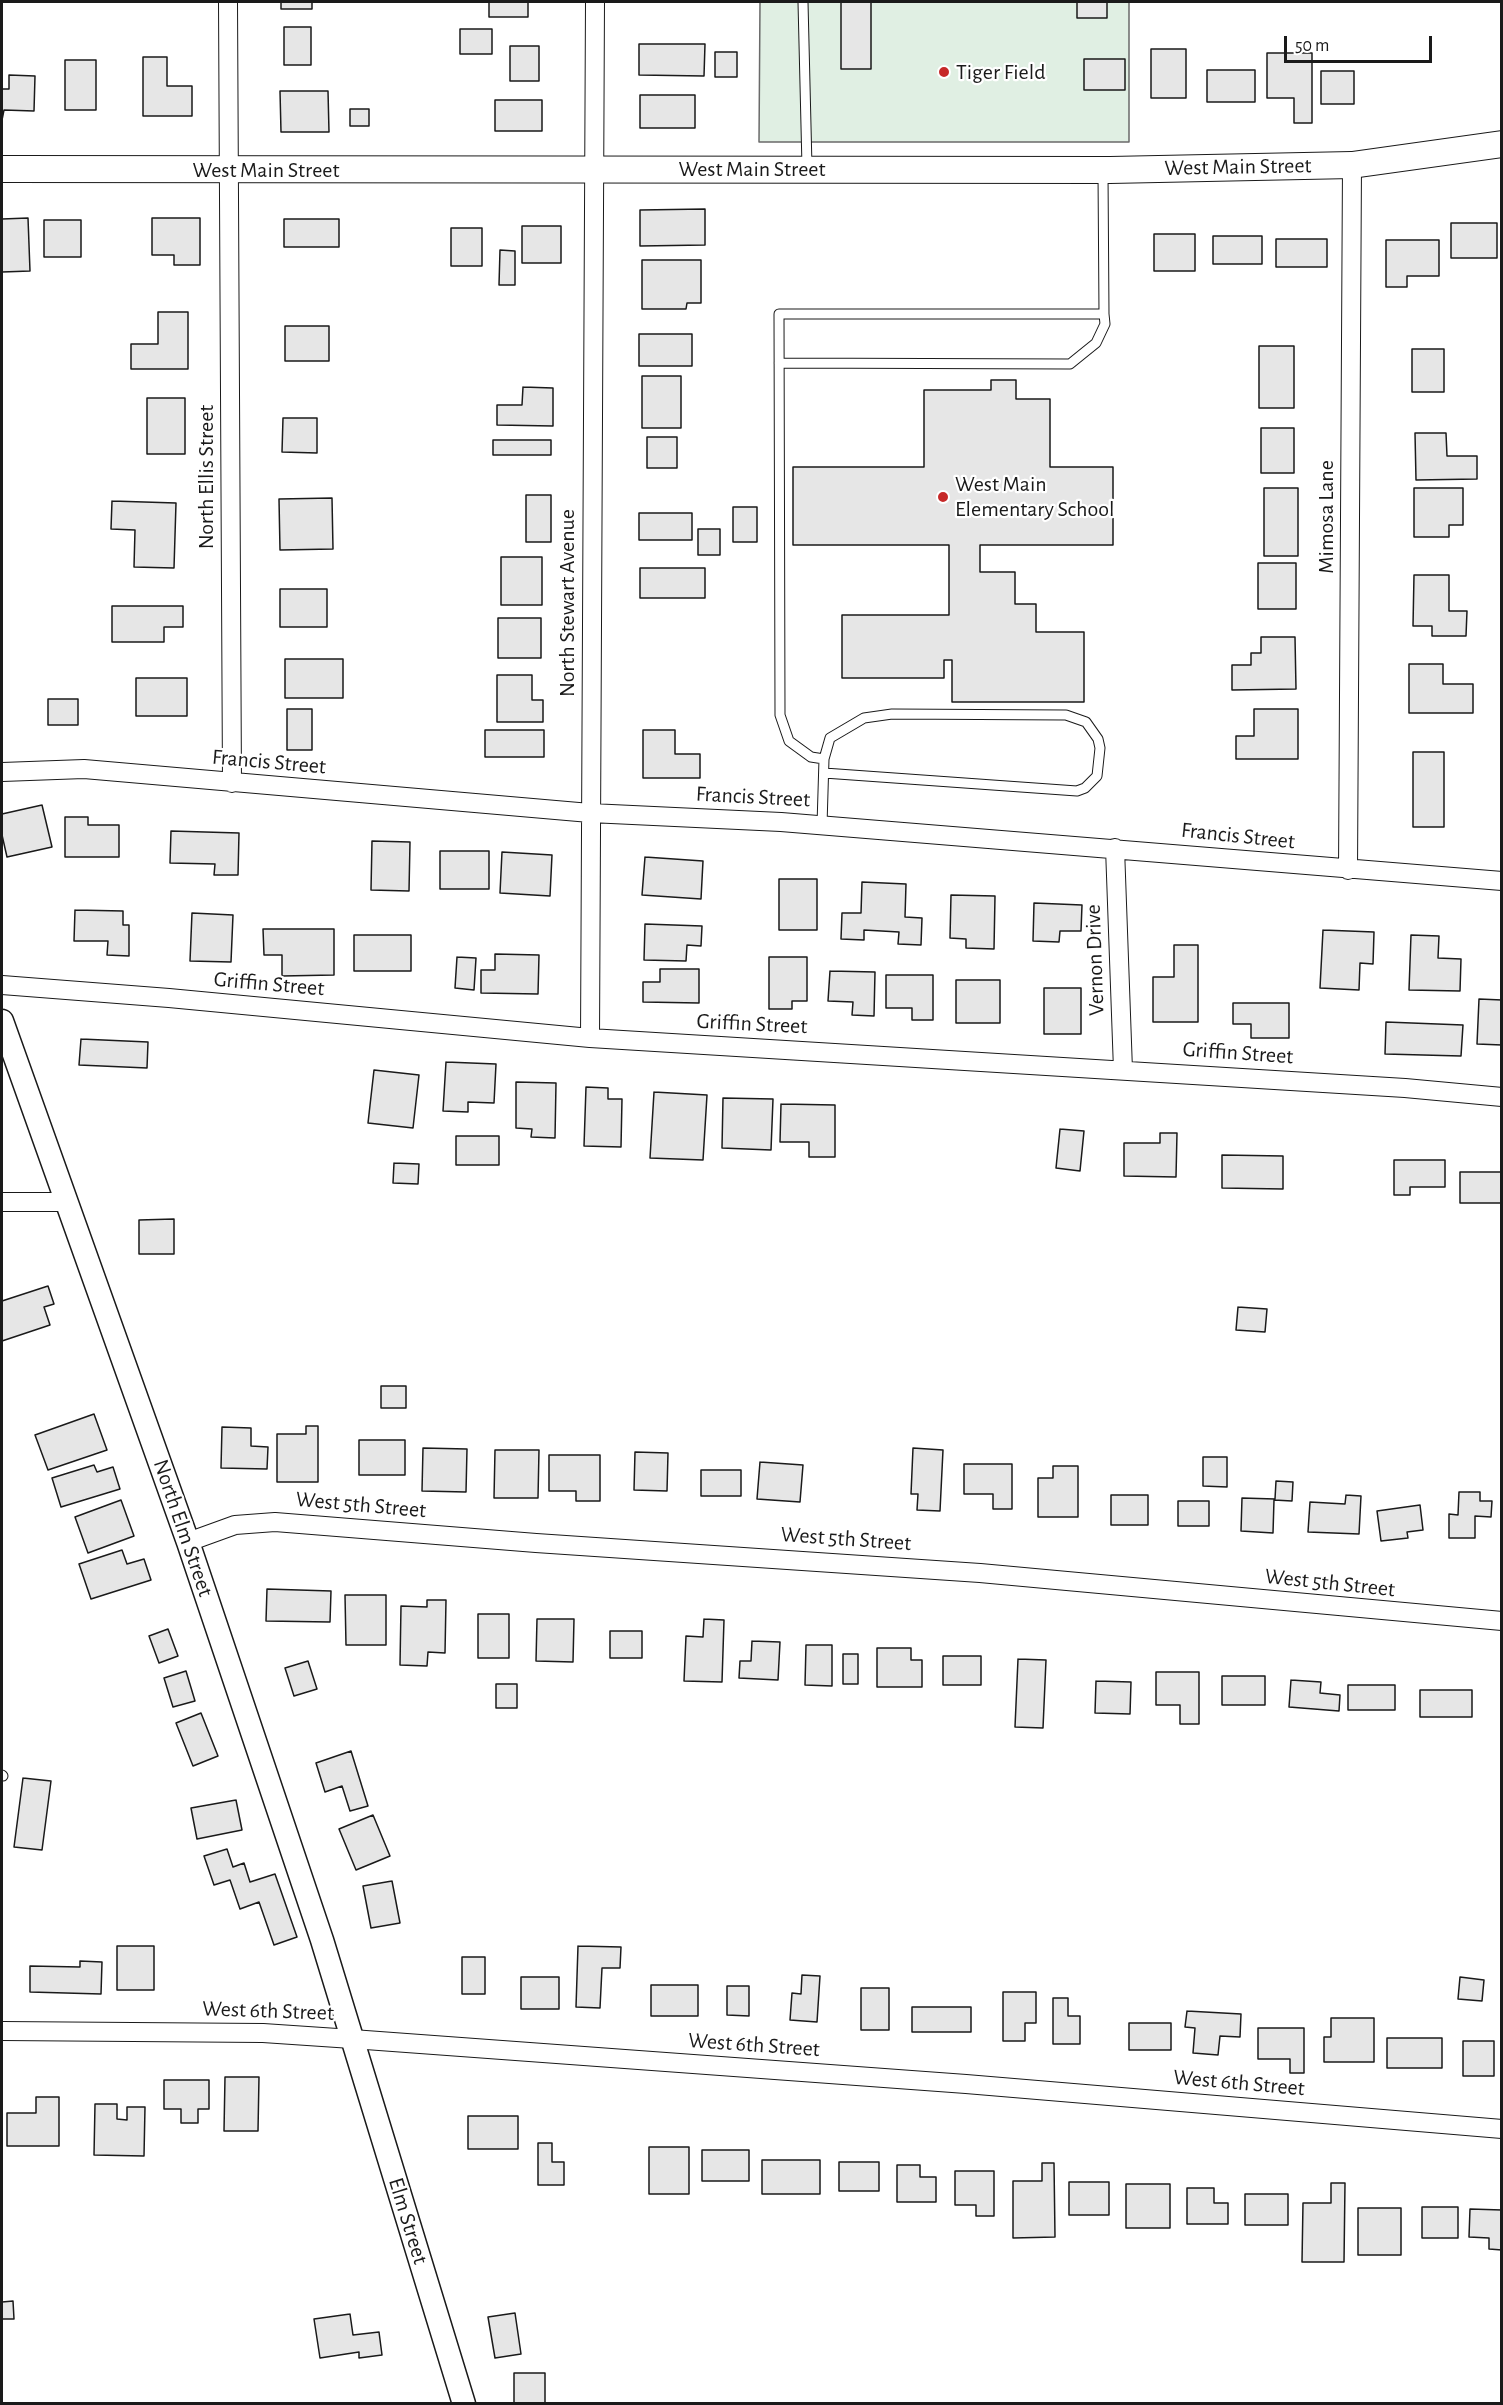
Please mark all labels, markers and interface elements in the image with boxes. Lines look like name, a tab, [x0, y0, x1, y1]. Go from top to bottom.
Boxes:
scale bar	[1287, 24, 1436, 62]
text: 50 m	[1295, 37, 1329, 55]
place label: Tiger Field	[956, 59, 1046, 85]
marker: Tiger Field	[937, 65, 951, 79]
street label: West Main Street	[1164, 153, 1312, 181]
street label: West Main Street	[678, 156, 826, 182]
street label: West Main Street	[192, 157, 340, 183]
street label: North Ellis Street	[193, 405, 219, 549]
street label: Mimosa Lane	[1313, 460, 1339, 574]
place label: West Main Elementary School	[955, 471, 1114, 522]
marker: West Main Elementary School	[936, 490, 950, 504]
street label: North Stewart Avenue	[554, 509, 580, 697]
street label: Francis Street	[211, 744, 327, 780]
street label: Francis Street	[695, 781, 811, 813]
street label: Francis Street	[1180, 817, 1296, 855]
street label: Vernon Drive	[1080, 904, 1110, 1016]
street label: Griffin Street	[213, 966, 325, 1002]
street label: Griffin Street	[696, 1008, 808, 1040]
street label: Griffin Street	[1182, 1036, 1294, 1070]
street label: North Elm Street	[147, 1456, 219, 1600]
street label: West 5th Street	[295, 1486, 427, 1524]
street label: West 5th Street	[780, 1521, 912, 1557]
street label: West 5th Street	[1264, 1563, 1396, 1603]
street label: West 6th Street	[202, 1996, 334, 2026]
street label: West 6th Street	[687, 2027, 821, 2063]
street label: West 6th Street	[1172, 2064, 1306, 2102]
street label: Elm Street	[382, 2175, 434, 2267]

